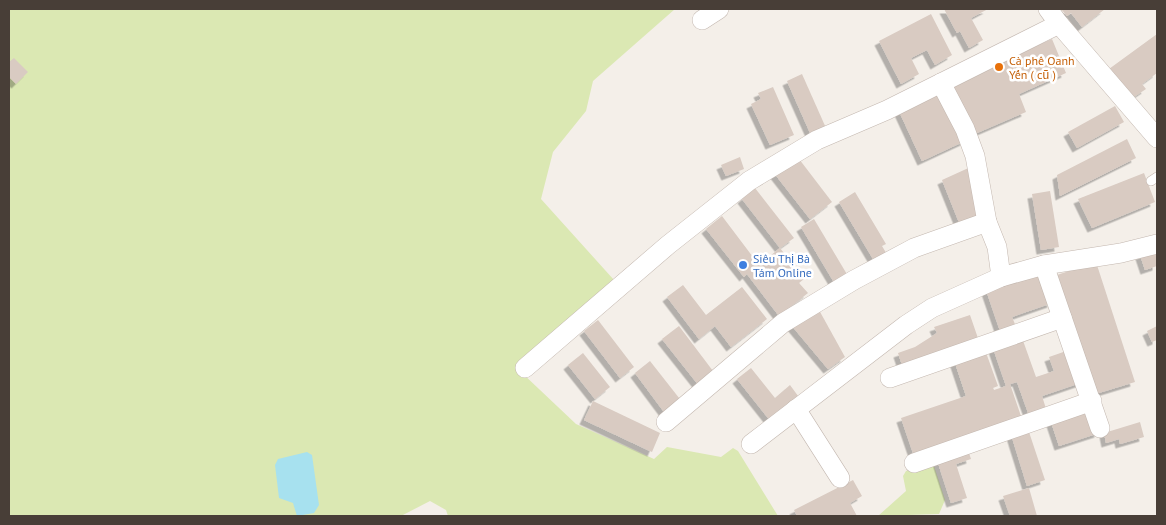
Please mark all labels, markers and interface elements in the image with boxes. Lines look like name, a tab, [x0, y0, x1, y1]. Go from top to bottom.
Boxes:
place label: Cà phê Oanh Yến ( cũ )	[1009, 53, 1075, 82]
marker: Cà phê Oanh Yến ( cũ )	[993, 61, 1005, 73]
place label: Siêu Thị Bà Tám Online	[753, 251, 812, 280]
marker: Siêu Thị Bà Tám Online	[737, 259, 749, 271]

